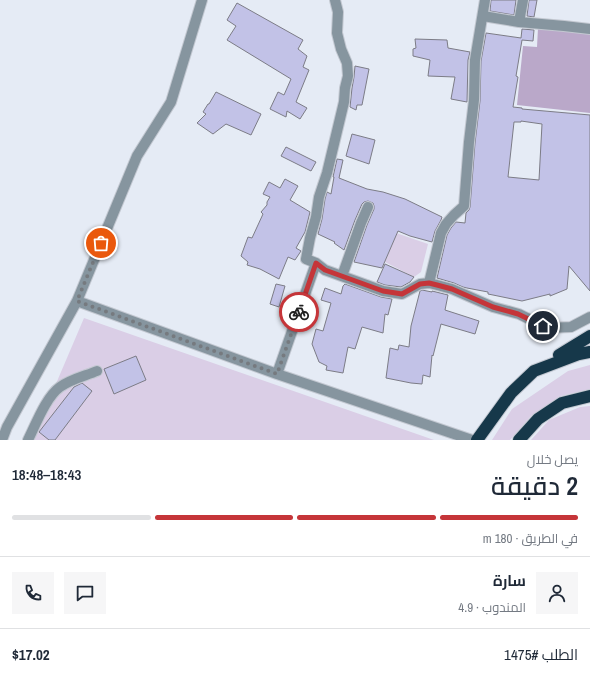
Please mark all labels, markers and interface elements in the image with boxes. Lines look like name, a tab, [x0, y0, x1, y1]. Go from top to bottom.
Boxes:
pin	[84, 226, 118, 260]
icon: bag	[90, 232, 112, 254]
courier	[279, 292, 319, 332]
icon: bike	[288, 301, 310, 323]
pin	[526, 309, 560, 343]
icon: home	[532, 315, 554, 337]
text: يصل خلال	[527, 451, 578, 468]
text: 18:43–18:48	[12, 464, 81, 485]
text: 2 دقيقة	[491, 468, 578, 503]
text: في الطريق · 180 m	[483, 530, 578, 547]
text: سارة	[493, 570, 526, 591]
button: phone	[12, 572, 54, 614]
button: chat	[64, 572, 106, 614]
button: person	[536, 572, 578, 614]
text: المندوب · 4.9	[458, 599, 526, 616]
text: $17.02	[12, 644, 50, 665]
text: الطلب #1475	[504, 644, 578, 665]

